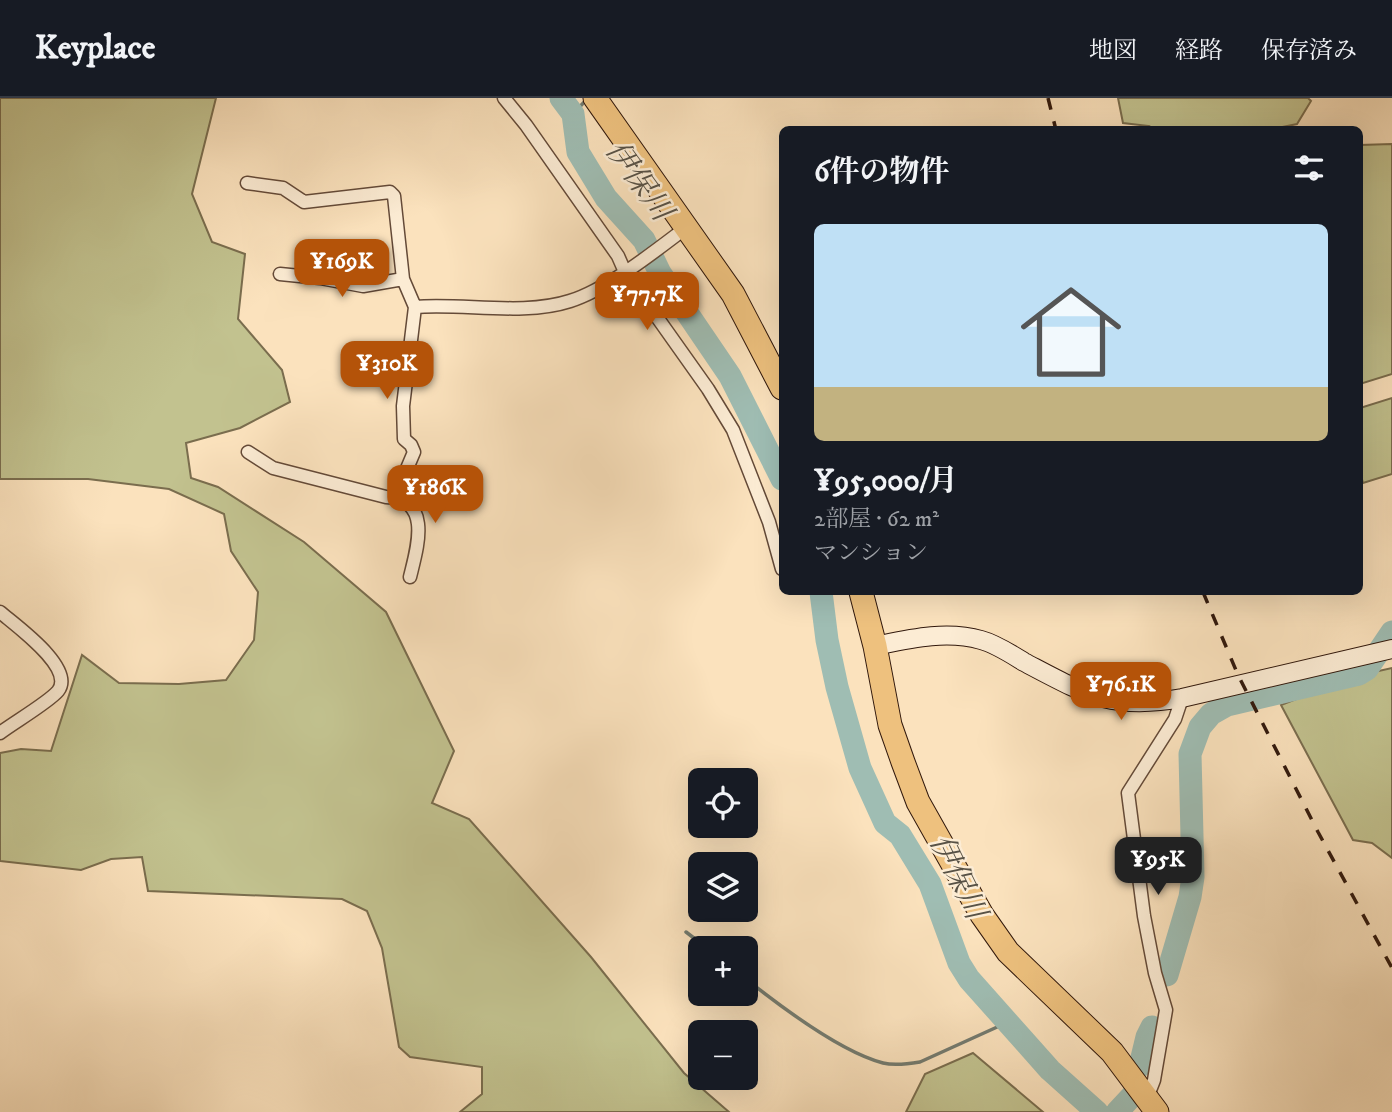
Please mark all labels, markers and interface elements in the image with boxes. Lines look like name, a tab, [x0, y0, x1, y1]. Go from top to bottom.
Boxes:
text: Keyplace	[35, 28, 155, 69]
text: 地図	[1089, 36, 1137, 66]
text: 経路	[1175, 36, 1223, 66]
text: 保存済み	[1261, 36, 1357, 66]
water label: 伊保川	[597, 134, 681, 231]
icon: filters	[1290, 149, 1328, 187]
text: 6件の物件	[814, 154, 950, 191]
pin: ¥169K	[293, 240, 391, 299]
text: ¥169K	[310, 247, 374, 276]
icon: home	[1008, 269, 1134, 395]
pin: ¥77.7K	[590, 272, 704, 332]
text: ¥77.7K	[611, 280, 683, 309]
pin: ¥310K	[338, 342, 436, 401]
text: ¥310K	[357, 349, 417, 378]
text: ¥95,000/月	[814, 463, 958, 500]
pin: ¥186K	[386, 466, 484, 525]
text: ¥186K	[403, 473, 467, 502]
text: 2部屋 · 62 m²	[814, 505, 939, 534]
text: マンション	[814, 539, 928, 568]
pin: ¥76.1K	[1064, 662, 1178, 722]
text: ¥76.1K	[1086, 670, 1156, 699]
map controls	[688, 768, 758, 1090]
button: locate	[688, 768, 758, 838]
water label: 伊保川	[921, 828, 995, 928]
pin: ¥95K	[1117, 838, 1199, 897]
text: ¥95K	[1131, 845, 1185, 874]
button: layers	[688, 852, 758, 922]
button: +	[688, 936, 758, 1006]
button: −	[688, 1020, 758, 1090]

